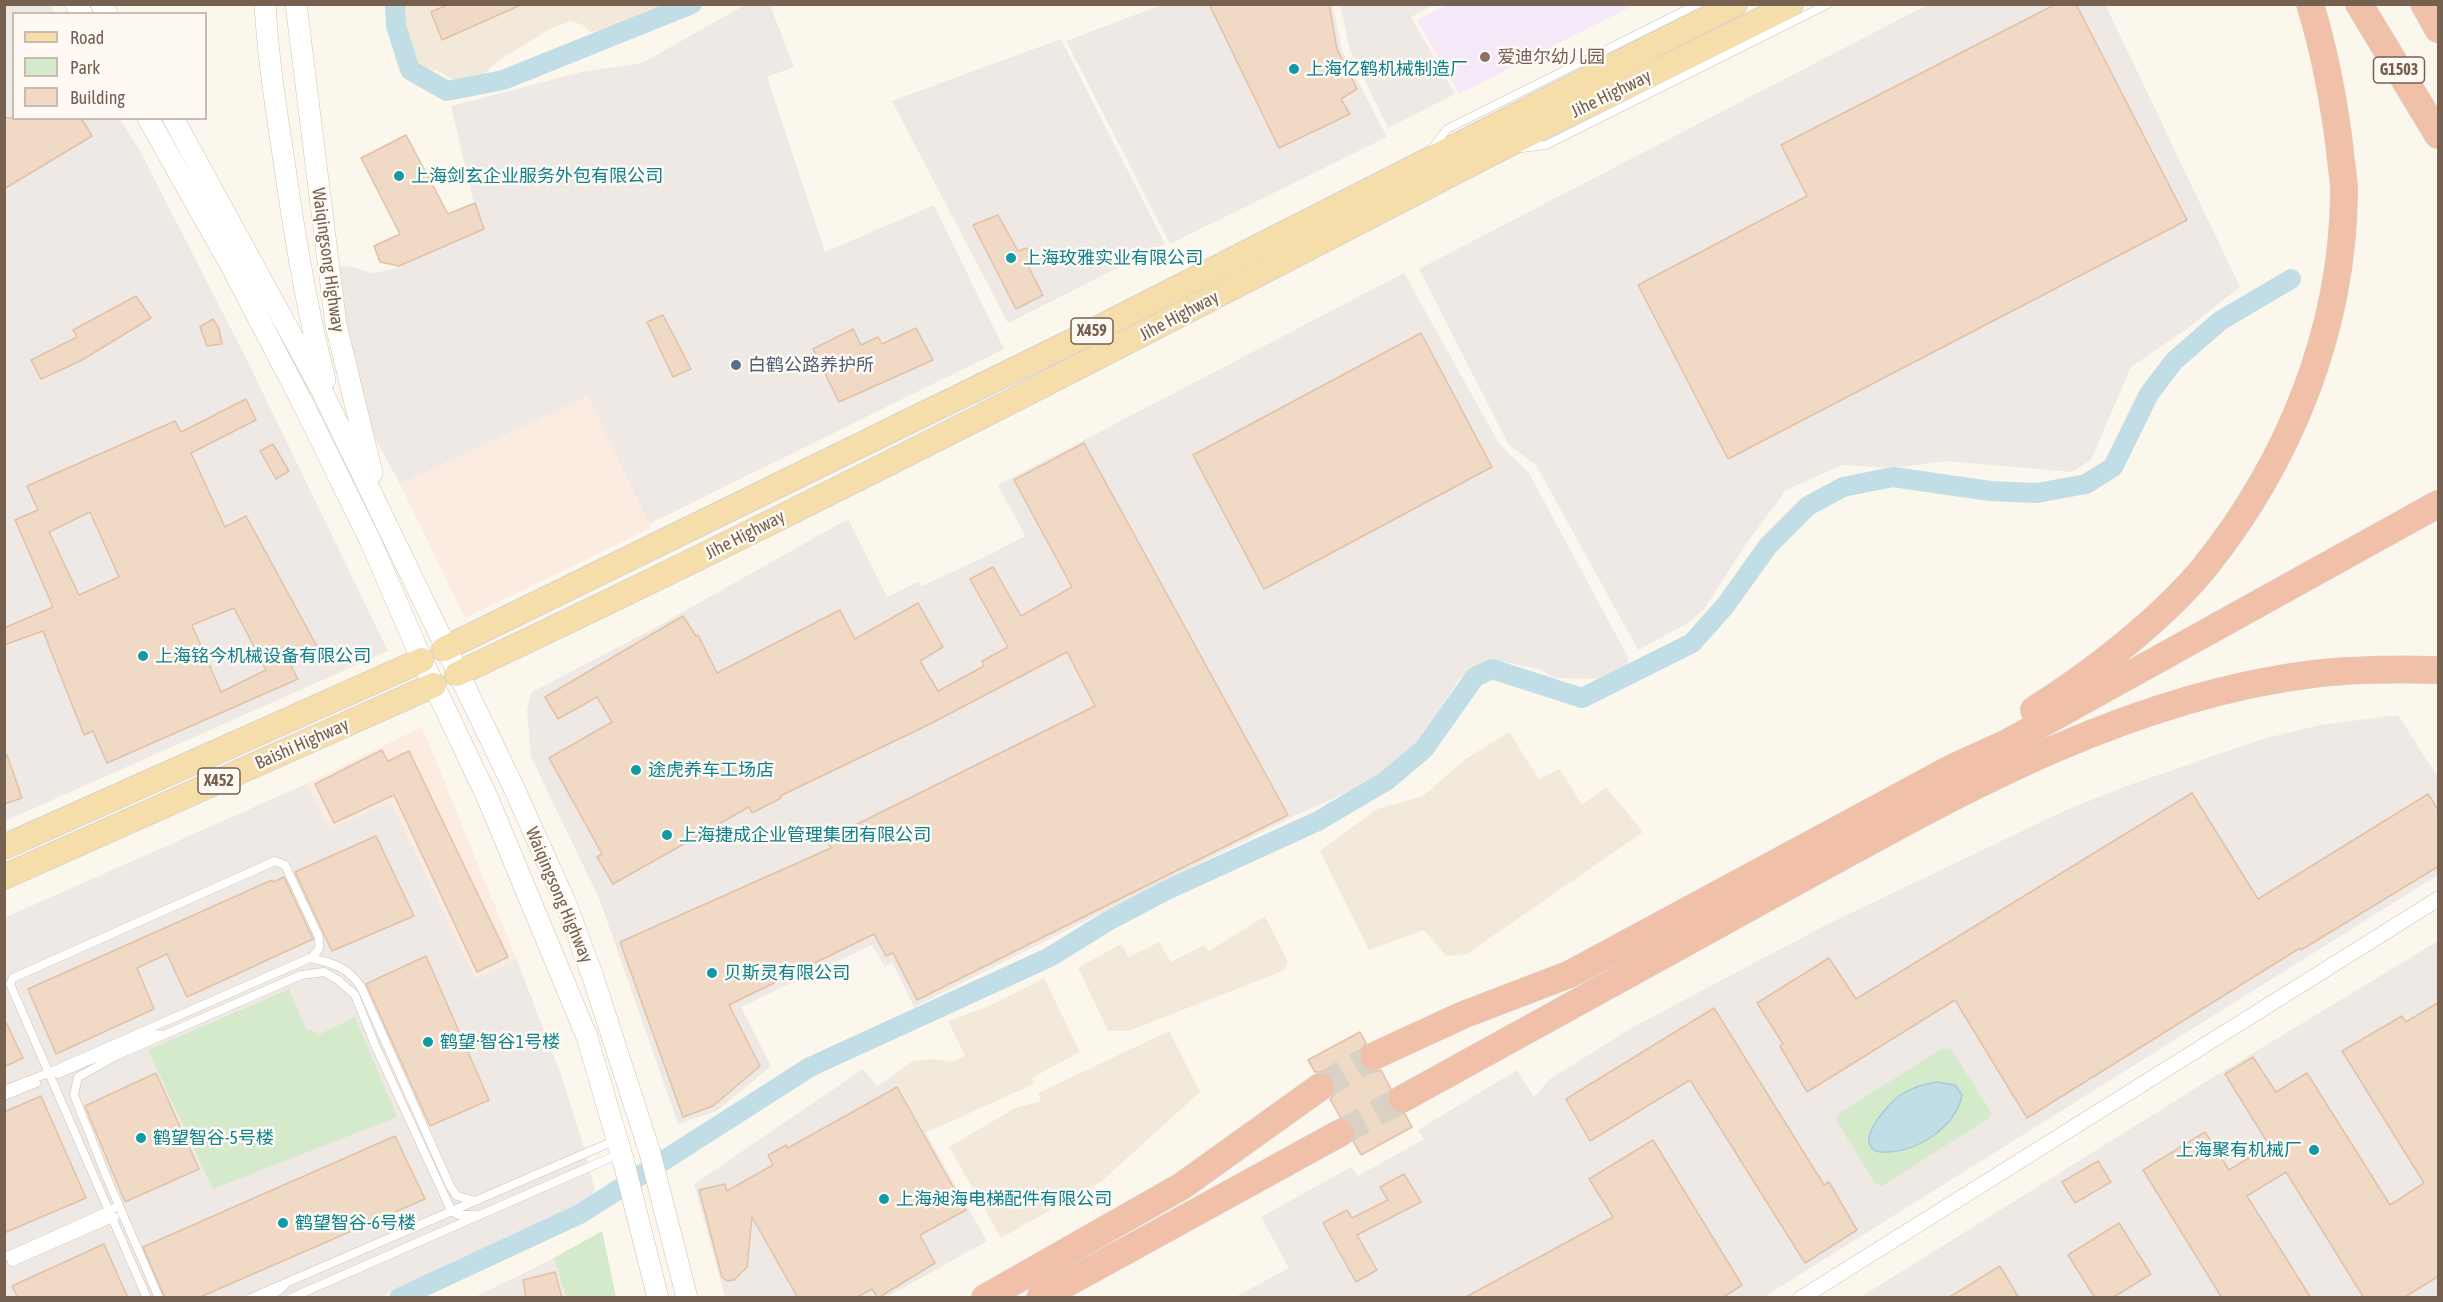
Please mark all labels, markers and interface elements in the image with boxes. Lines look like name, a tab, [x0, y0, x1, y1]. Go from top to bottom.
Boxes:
legend	[12, 12, 207, 120]
text: Road	[70, 27, 104, 48]
place label: 爱迪尔幼儿园	[1497, 46, 1605, 68]
marker: 爱迪尔幼儿园	[1478, 50, 1492, 64]
text: Park	[70, 57, 100, 78]
road number: G1503	[2374, 57, 2424, 83]
place label: 上海亿鹤机械制造厂	[1306, 58, 1468, 80]
marker: 上海亿鹤机械制造厂	[1287, 62, 1301, 76]
street label: Jihe Highway	[1567, 65, 1655, 123]
text: Building	[70, 87, 125, 108]
place label: 上海剑玄企业服务外包有限公司	[411, 165, 663, 187]
marker: 上海剑玄企业服务外包有限公司	[392, 169, 406, 183]
street label: Waiqingsong Highway	[307, 187, 349, 333]
place label: 上海玫雅实业有限公司	[1023, 247, 1203, 269]
marker: 上海玫雅实业有限公司	[1004, 251, 1018, 265]
street label: Jihe Highway	[1136, 286, 1222, 346]
road number: X459	[1071, 318, 1113, 344]
place label: 白鹤公路养护所	[748, 354, 874, 376]
marker: 白鹤公路养护所	[729, 358, 743, 372]
street label: Jihe Highway	[701, 506, 789, 564]
place label: 上海铭今机械设备有限公司	[155, 645, 371, 667]
marker: 上海铭今机械设备有限公司	[136, 649, 150, 663]
street label: Baishi Highway	[252, 714, 352, 774]
place label: 途虎养车工场店	[648, 759, 774, 781]
marker: 途虎养车工场店	[629, 763, 643, 777]
road number: X452	[198, 768, 240, 794]
street label: Waiqingsong Highway	[521, 824, 597, 966]
place label: 上海捷成企业管理集团有限公司	[679, 824, 931, 846]
marker: 上海捷成企业管理集团有限公司	[660, 828, 674, 842]
place label: 贝斯灵有限公司	[724, 962, 850, 984]
marker: 贝斯灵有限公司	[705, 966, 719, 980]
place label: 鹤望·智谷1号楼	[440, 1031, 560, 1053]
marker: 鹤望·智谷1号楼	[421, 1035, 435, 1049]
place label: 鹤望智谷-5号楼	[153, 1127, 274, 1149]
marker: 鹤望智谷-5号楼	[134, 1131, 148, 1145]
place label: 上海聚有机械厂	[2176, 1139, 2302, 1161]
marker: 上海聚有机械厂	[2307, 1143, 2321, 1157]
place label: 上海昶海电梯配件有限公司	[896, 1188, 1112, 1210]
marker: 上海昶海电梯配件有限公司	[877, 1192, 891, 1206]
place label: 鹤望智谷-6号楼	[295, 1212, 416, 1234]
marker: 鹤望智谷-6号楼	[276, 1216, 290, 1230]

